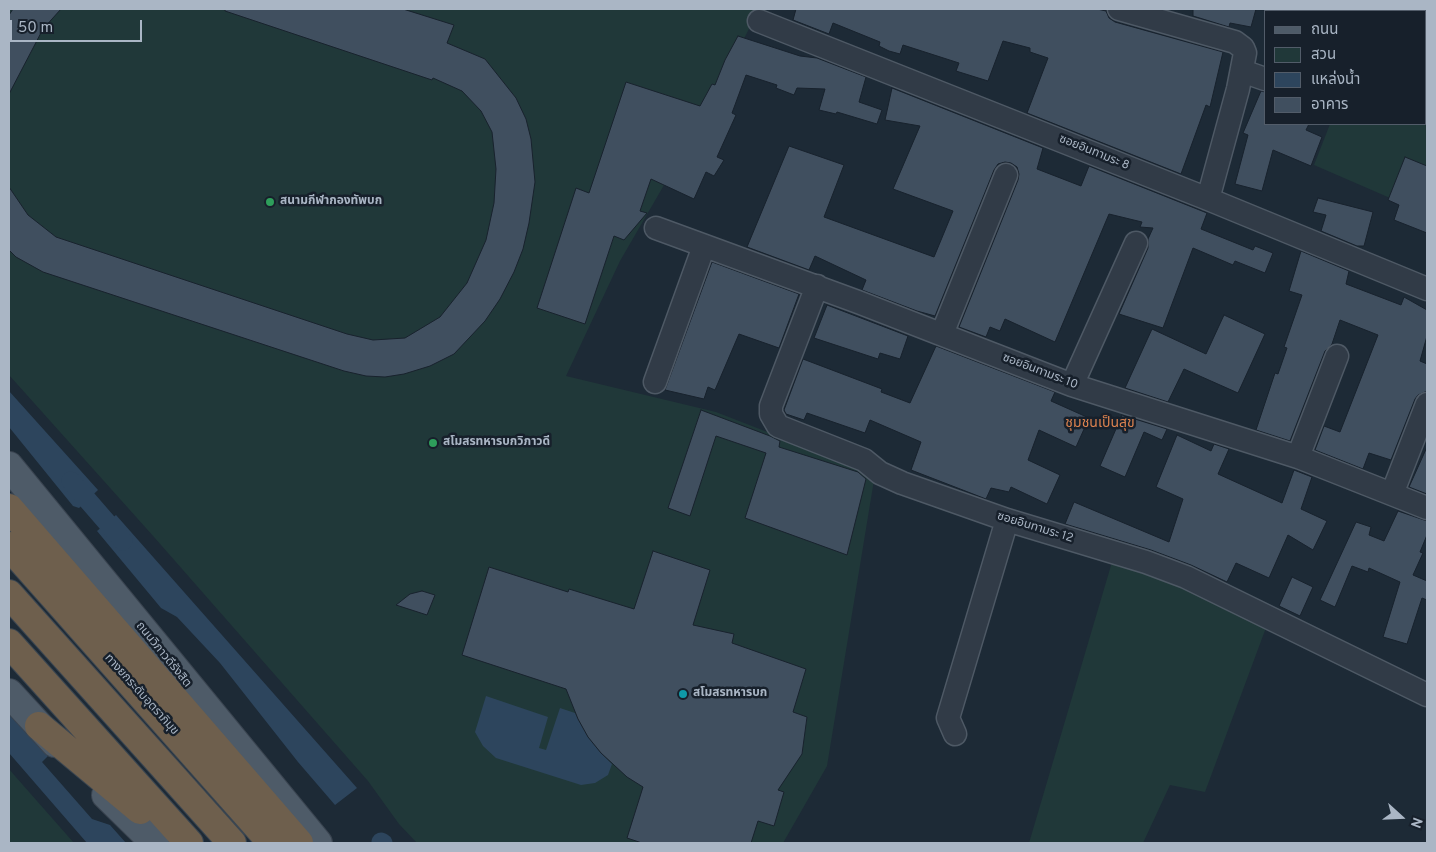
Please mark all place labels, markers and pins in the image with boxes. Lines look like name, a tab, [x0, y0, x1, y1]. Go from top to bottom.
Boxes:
place label: สนามกีฬากองทัพบก	[280, 195, 382, 209]
marker: สนามกีฬากองทัพบก	[264, 196, 276, 208]
place label: สโมสรทหารบกวิภาวดี	[443, 436, 550, 450]
marker: สโมสรทหารบกวิภาวดี	[427, 437, 439, 449]
place label: สโมสรทหารบก	[693, 687, 767, 701]
marker: สโมสรทหารบก	[677, 688, 689, 700]

